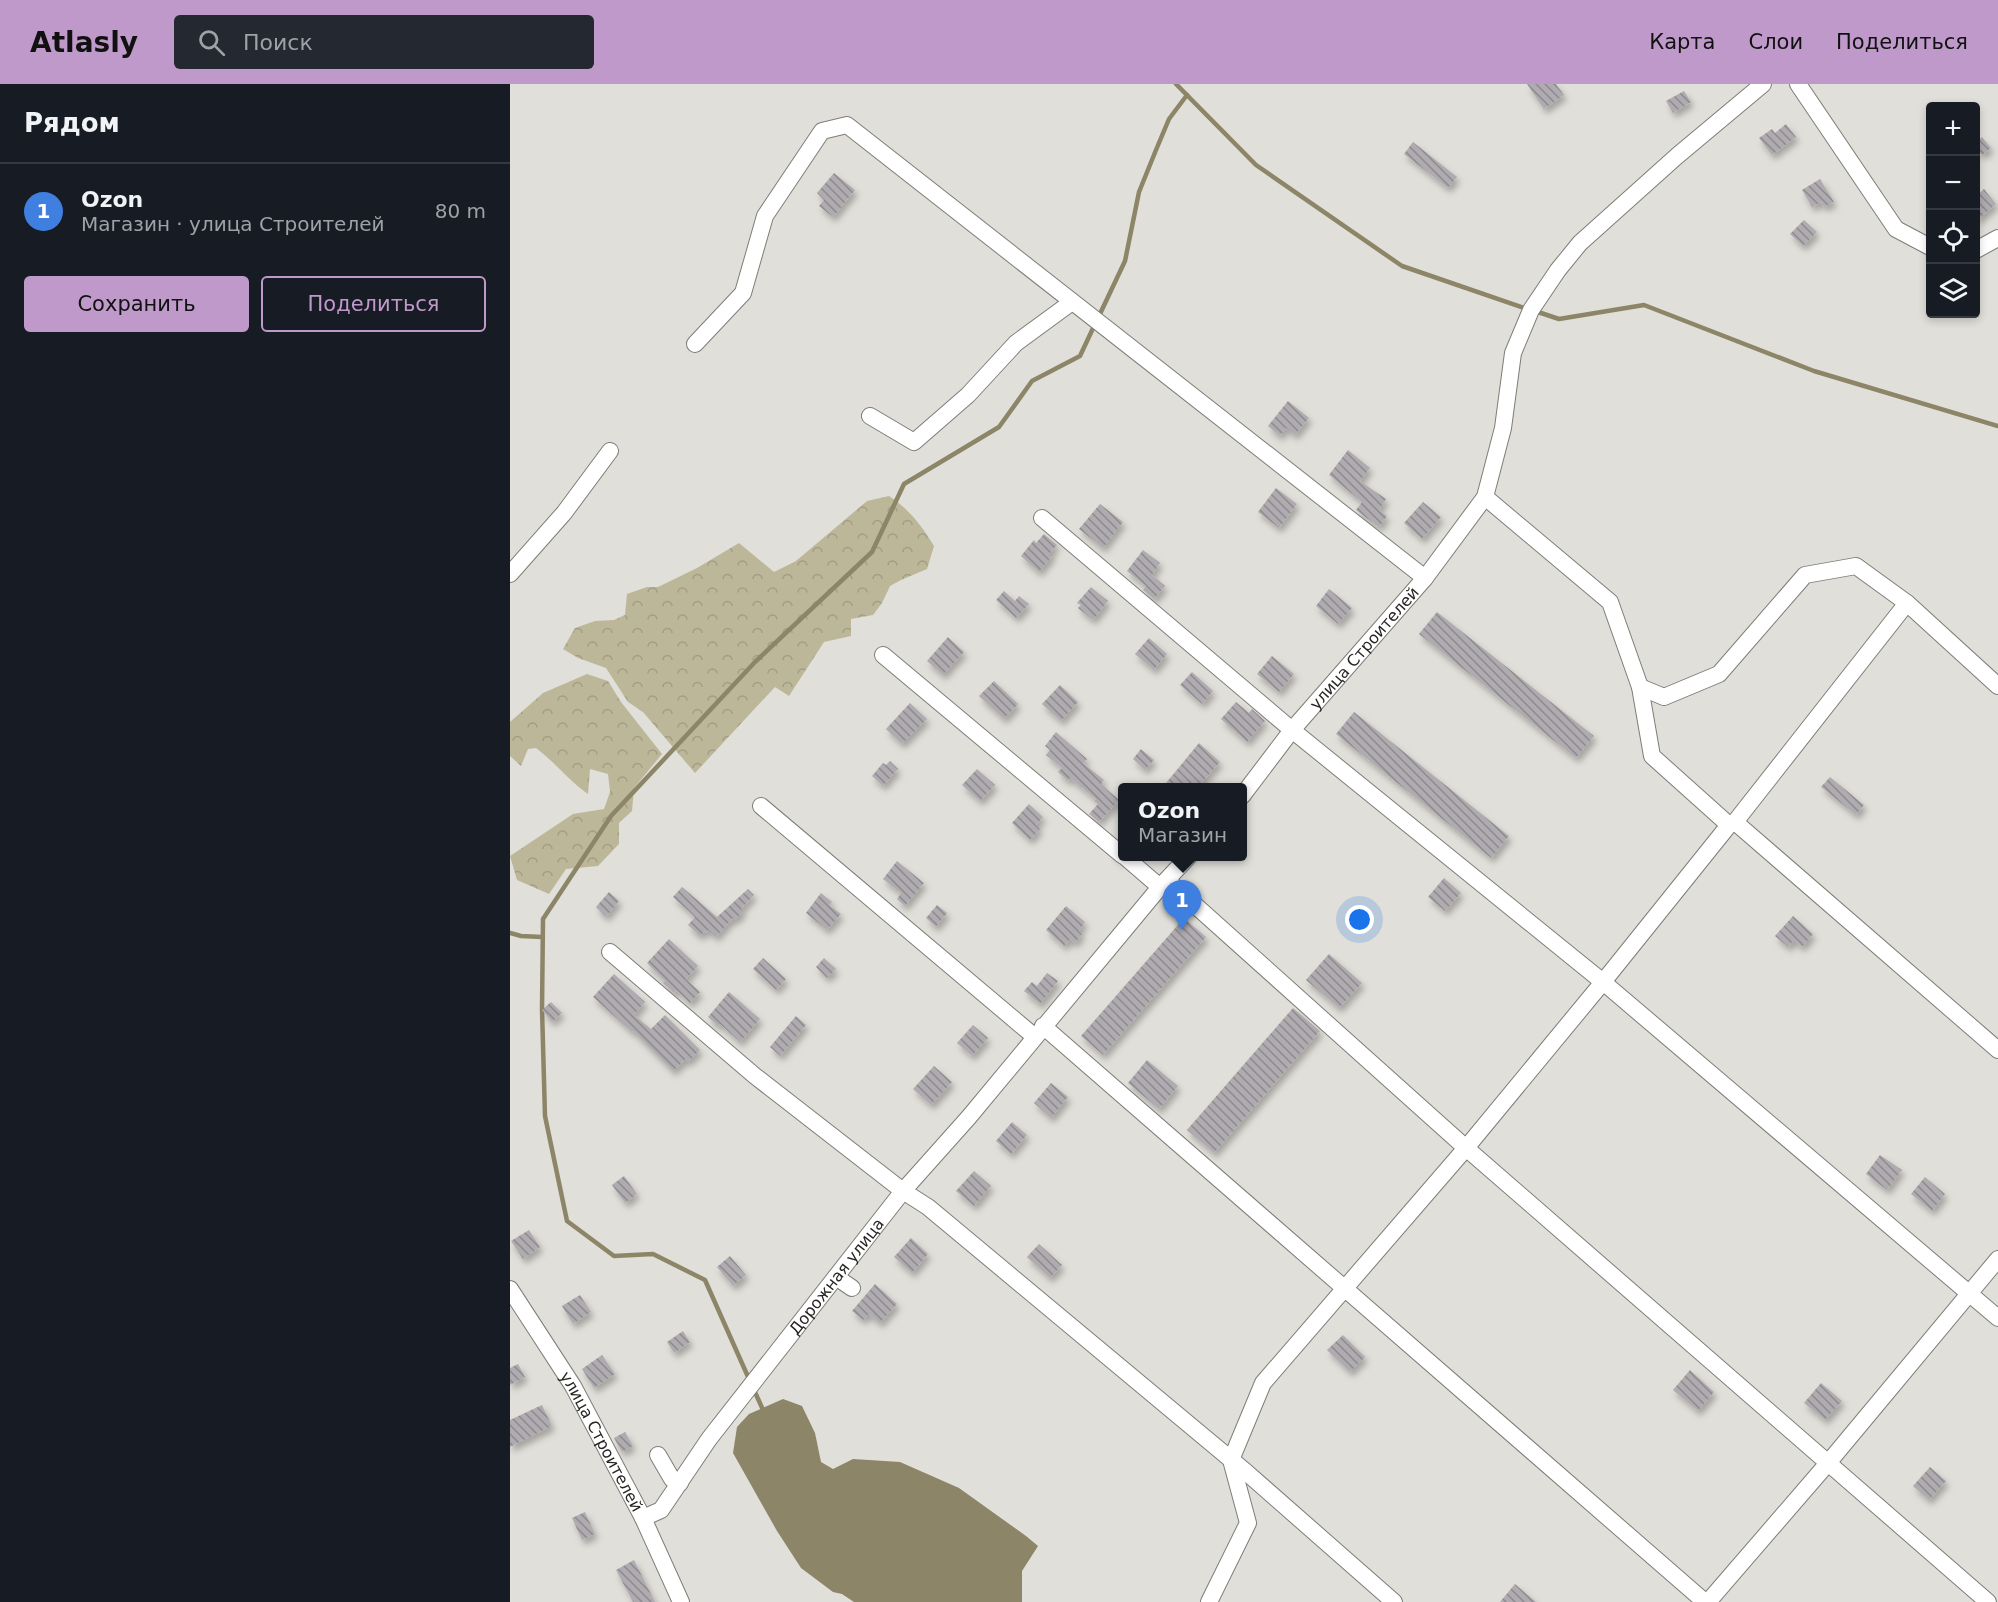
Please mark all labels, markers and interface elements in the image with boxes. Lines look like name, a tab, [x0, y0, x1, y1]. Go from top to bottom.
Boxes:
search box	[174, 15, 594, 69]
text: Atlasly	[30, 26, 138, 59]
icon: search	[195, 26, 228, 59]
text: Поиск	[243, 30, 313, 55]
text: Карта	[1649, 30, 1715, 54]
text: Слои	[1748, 30, 1803, 54]
text: Поделиться	[1836, 30, 1968, 54]
map controls	[1926, 102, 1980, 318]
button: +	[1926, 102, 1980, 156]
text: Рядом	[24, 108, 120, 138]
button: −	[1926, 156, 1980, 210]
text: Ozon	[81, 187, 143, 212]
text: 1	[37, 199, 50, 223]
text: 80 m	[435, 199, 486, 223]
button: locate	[1926, 210, 1980, 264]
text: Магазин · улица Строителей	[81, 212, 385, 236]
button: layers	[1926, 264, 1980, 318]
button: Сохранить	[24, 276, 249, 332]
button: Поделиться	[261, 276, 486, 332]
street label: улица Строителей	[1305, 583, 1423, 713]
popup	[1118, 783, 1247, 861]
text: Ozon	[1138, 798, 1200, 823]
text: Магазин	[1138, 823, 1227, 847]
pin: 1	[1162, 880, 1202, 930]
your location	[1345, 905, 1374, 934]
street label: Дорожная улица	[785, 1214, 888, 1338]
street label: улица Строителей	[556, 1368, 647, 1515]

